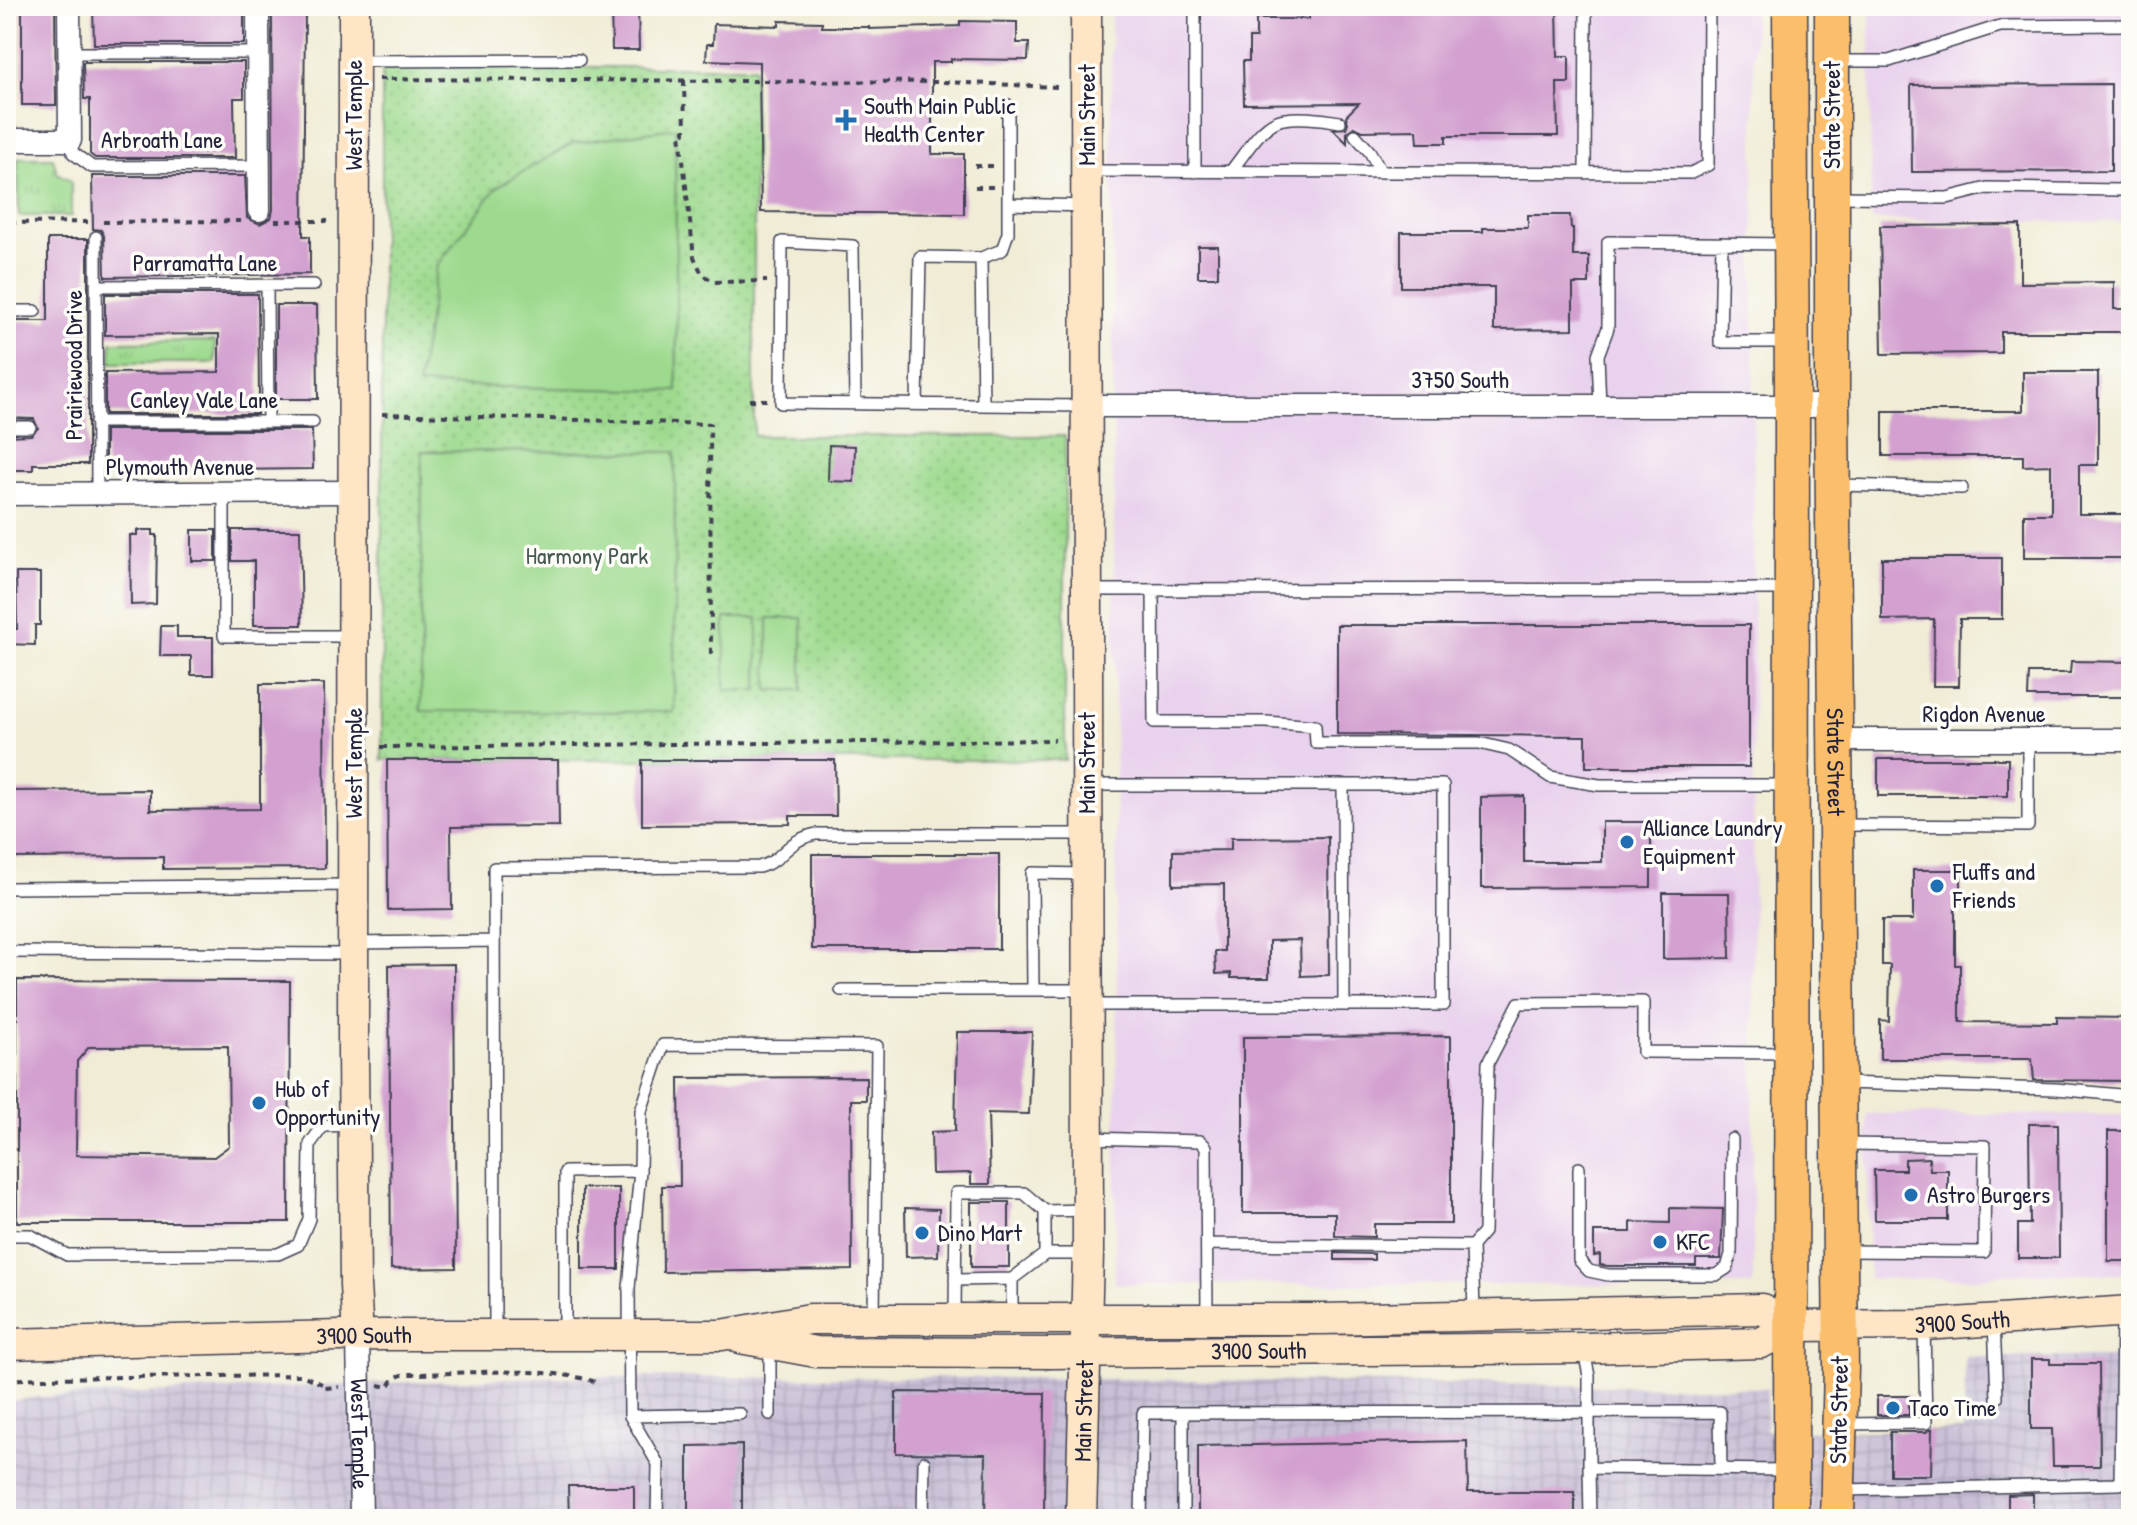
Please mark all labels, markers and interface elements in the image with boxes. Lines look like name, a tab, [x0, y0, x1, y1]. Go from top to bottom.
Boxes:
street label: West Temple	[337, 59, 369, 170]
street label: State Street	[1815, 60, 1847, 169]
street label: Main Street	[1070, 64, 1102, 166]
place label: South Main Public Health Center	[864, 89, 1016, 149]
marker: South Main Public Health Center	[835, 109, 857, 131]
street label: Arbroath Lane	[101, 123, 223, 155]
street label: Parramatta Lane	[133, 246, 278, 278]
street label: Prairiewood Drive	[57, 289, 89, 440]
street label: 3750 South	[1411, 363, 1509, 395]
street label: Canley Vale Lane	[130, 383, 278, 415]
street label: Plymouth Avenue	[106, 450, 255, 482]
park label: Harmony Park	[526, 539, 648, 571]
street label: Rigdon Avenue	[1922, 697, 2046, 729]
street label: West Temple	[337, 707, 369, 818]
street label: State Street	[1820, 708, 1853, 817]
street label: Main Street	[1070, 712, 1102, 814]
place label: Alliance Laundry Equipment	[1643, 811, 1783, 871]
marker: Alliance Laundry Equipment	[1618, 833, 1636, 851]
place label: Fluffs and Friends	[1952, 855, 2035, 915]
marker: Fluffs and Friends	[1928, 877, 1946, 895]
place label: Hub of Opportunity	[275, 1072, 380, 1132]
marker: Hub of Opportunity	[250, 1094, 268, 1112]
place label: Astro Burgers	[1927, 1178, 2050, 1210]
marker: Astro Burgers	[1902, 1186, 1920, 1204]
place label: Dino Mart	[938, 1216, 1023, 1248]
marker: Dino Mart	[913, 1224, 931, 1242]
place label: KFC	[1676, 1225, 1711, 1257]
marker: KFC	[1651, 1233, 1669, 1251]
street label: 3900 South	[1914, 1302, 2011, 1340]
street label: 3900 South	[316, 1318, 412, 1352]
street label: 3900 South	[1211, 1334, 1307, 1367]
street label: State Street	[1821, 1355, 1855, 1464]
street label: Main Street	[1066, 1359, 1100, 1462]
street label: West Temple	[344, 1378, 378, 1490]
place label: Taco Time	[1909, 1391, 1997, 1423]
marker: Taco Time	[1884, 1399, 1902, 1417]

